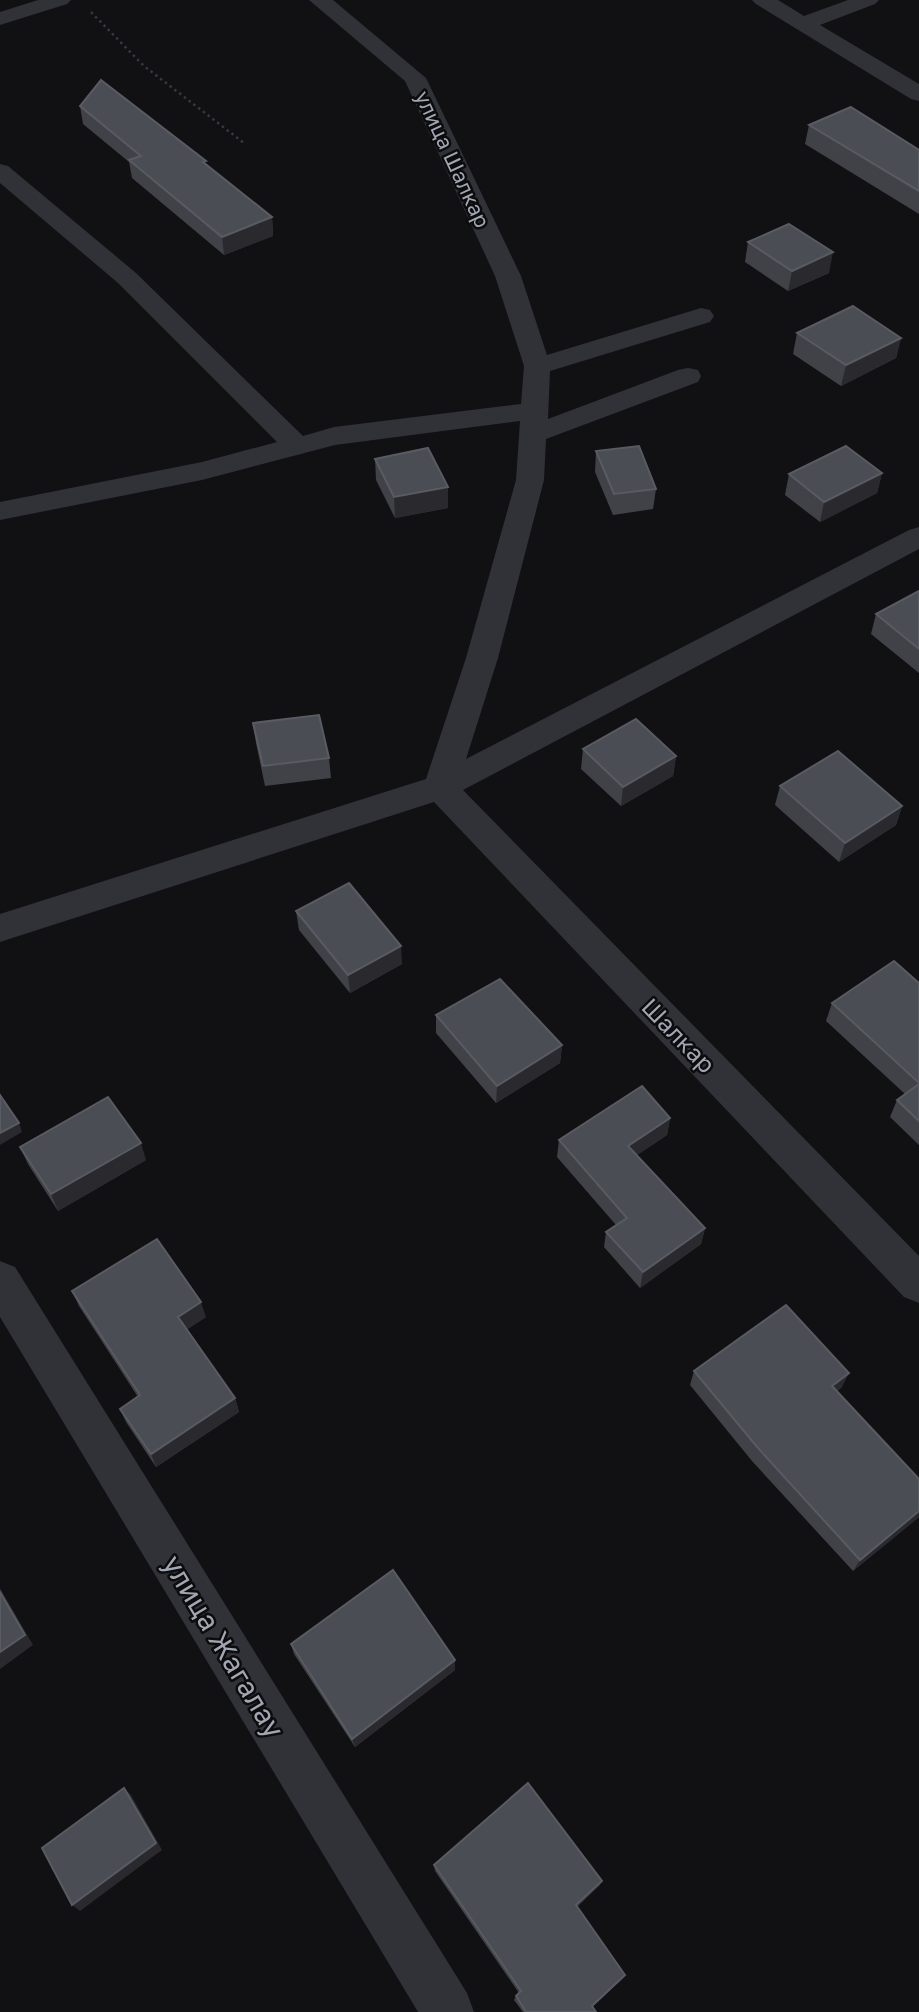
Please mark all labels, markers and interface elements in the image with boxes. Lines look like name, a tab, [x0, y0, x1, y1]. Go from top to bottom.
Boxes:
street label: улица Шалкар	[410, 86, 496, 232]
street label: Шалкар	[636, 992, 722, 1078]
street label: улица Жагалау	[157, 1549, 292, 1743]

